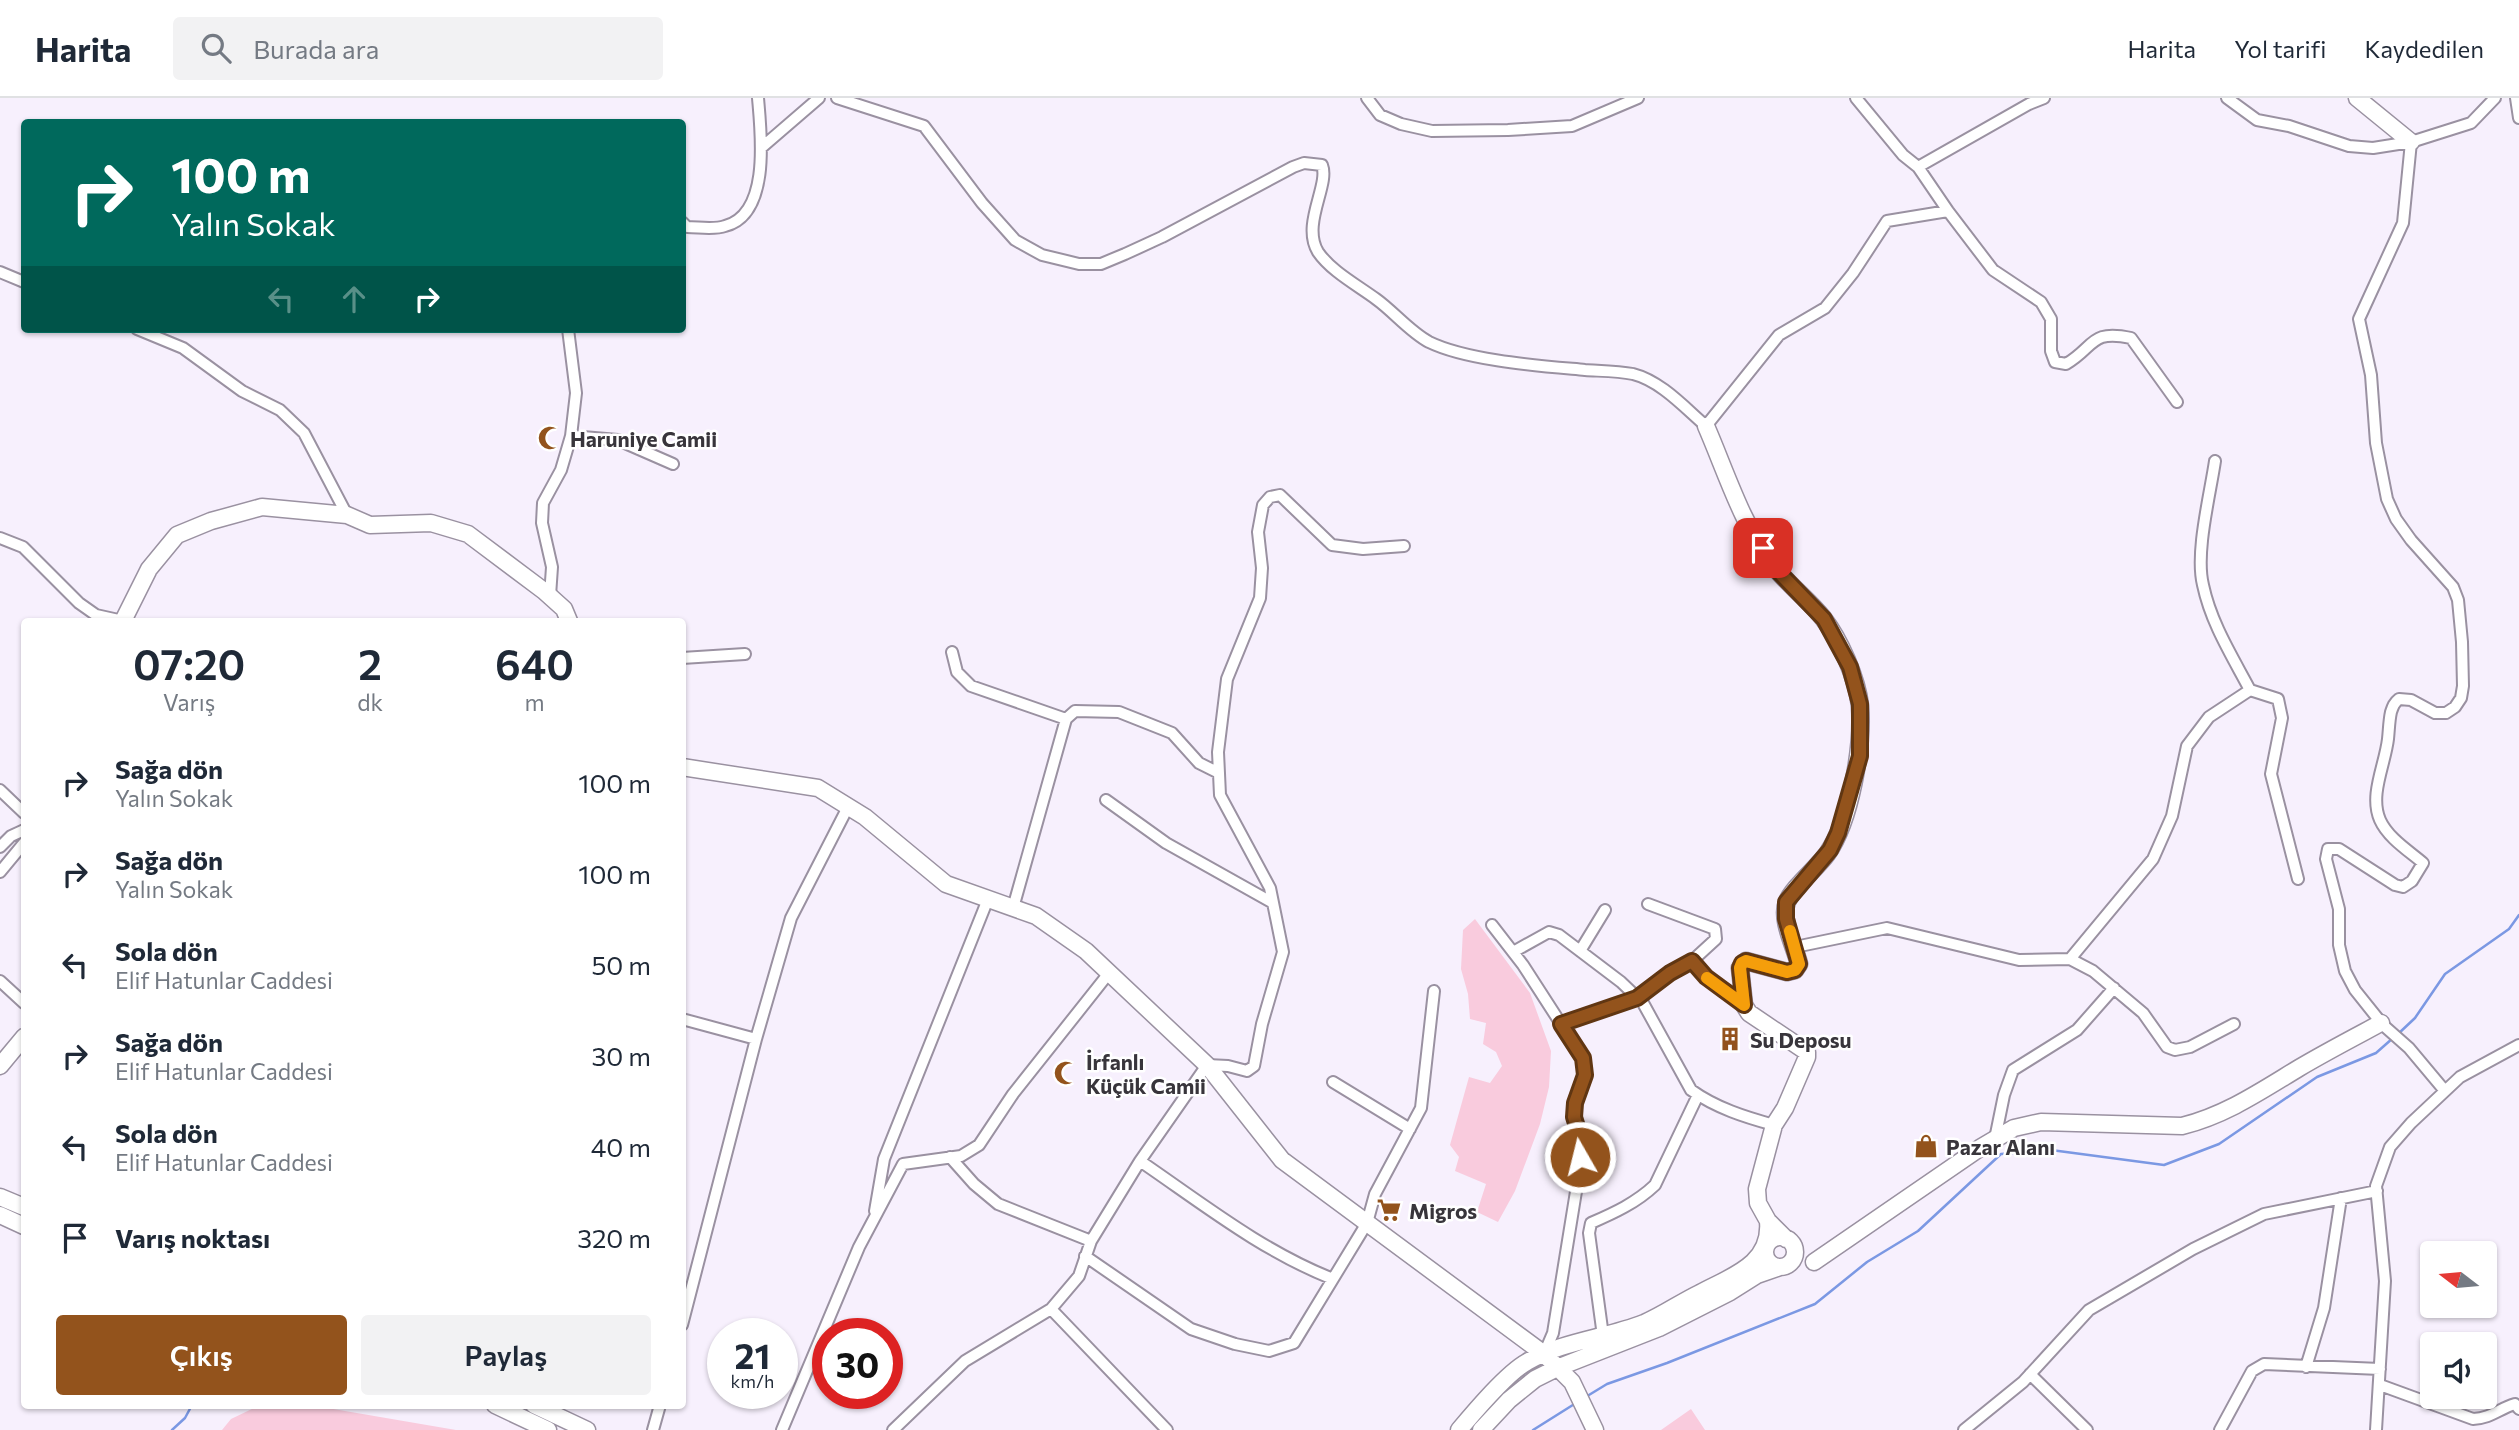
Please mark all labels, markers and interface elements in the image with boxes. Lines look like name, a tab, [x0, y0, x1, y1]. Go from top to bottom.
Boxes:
search box	[173, 17, 663, 80]
text: Harita	[35, 28, 131, 69]
icon: search	[197, 29, 235, 67]
text: Burada ara	[253, 33, 379, 64]
text: Harita	[2127, 34, 2196, 63]
text: Yol tarifi	[2234, 34, 2326, 63]
text: Kaydedilen	[2364, 34, 2484, 63]
text: 100 m	[171, 143, 310, 203]
icon: right	[56, 147, 147, 238]
text: Yalın Sokak	[171, 203, 336, 243]
icon: left	[262, 280, 300, 318]
icon: ahead	[335, 280, 373, 318]
icon: right	[408, 280, 446, 318]
mosque icon: Haruniye Camii	[536, 424, 564, 452]
place label: Haruniye Camii	[570, 426, 717, 451]
pin	[1733, 518, 1793, 578]
icon: arrive	[1744, 529, 1782, 567]
text: 07:20	[133, 637, 245, 689]
text: 2	[358, 637, 382, 689]
text: 640	[495, 637, 574, 689]
text: Varış	[163, 688, 215, 716]
text: dk	[357, 688, 383, 716]
text: m	[524, 688, 544, 716]
text: Sağa dön	[115, 753, 223, 784]
icon: right	[56, 764, 94, 802]
text: 100 m	[578, 767, 651, 798]
text: Yalın Sokak	[115, 784, 233, 812]
text: Sağa dön	[115, 844, 223, 875]
icon: right	[56, 855, 94, 893]
text: 100 m	[578, 858, 651, 889]
text: Yalın Sokak	[115, 875, 233, 903]
text: Sola dön	[115, 935, 218, 966]
icon: left	[56, 946, 94, 984]
text: 50 m	[591, 949, 651, 980]
text: Elif Hatunlar Caddesi	[115, 966, 333, 994]
building icon: Su Deposu	[1716, 1025, 1744, 1053]
text: Sağa dön	[115, 1026, 223, 1057]
place label: Su Deposu	[1750, 1027, 1852, 1052]
icon: right	[56, 1037, 94, 1075]
text: 30 m	[592, 1040, 651, 1071]
place label: İrfanlı Küçük Camii	[1086, 1049, 1206, 1098]
text: Elif Hatunlar Caddesi	[115, 1057, 333, 1085]
mosque icon: İrfanlı Küçük Camii	[1052, 1059, 1080, 1087]
text: Sola dön	[115, 1117, 218, 1148]
position arrow	[1543, 1120, 1617, 1194]
icon: left	[56, 1128, 94, 1166]
text: 40 m	[591, 1131, 651, 1162]
shop icon: Pazar Alanı	[1912, 1132, 1940, 1160]
place label: Pazar Alanı	[1946, 1134, 2055, 1159]
text: Elif Hatunlar Caddesi	[115, 1148, 333, 1176]
supermarket icon: Migros	[1375, 1196, 1403, 1224]
place label: Migros	[1409, 1198, 1477, 1223]
icon: arrive	[56, 1219, 94, 1257]
text: Varış noktası	[115, 1222, 270, 1253]
text: 320 m	[577, 1222, 651, 1253]
north arrow	[2420, 1241, 2497, 1318]
map controls	[2420, 1241, 2497, 1409]
button: Çıkış	[56, 1315, 347, 1395]
button: Paylaş	[361, 1315, 651, 1395]
speed limit sign: 30	[812, 1318, 903, 1409]
button: sound	[2420, 1332, 2497, 1409]
text: 21	[735, 1333, 770, 1376]
text: km/h	[731, 1370, 774, 1392]

